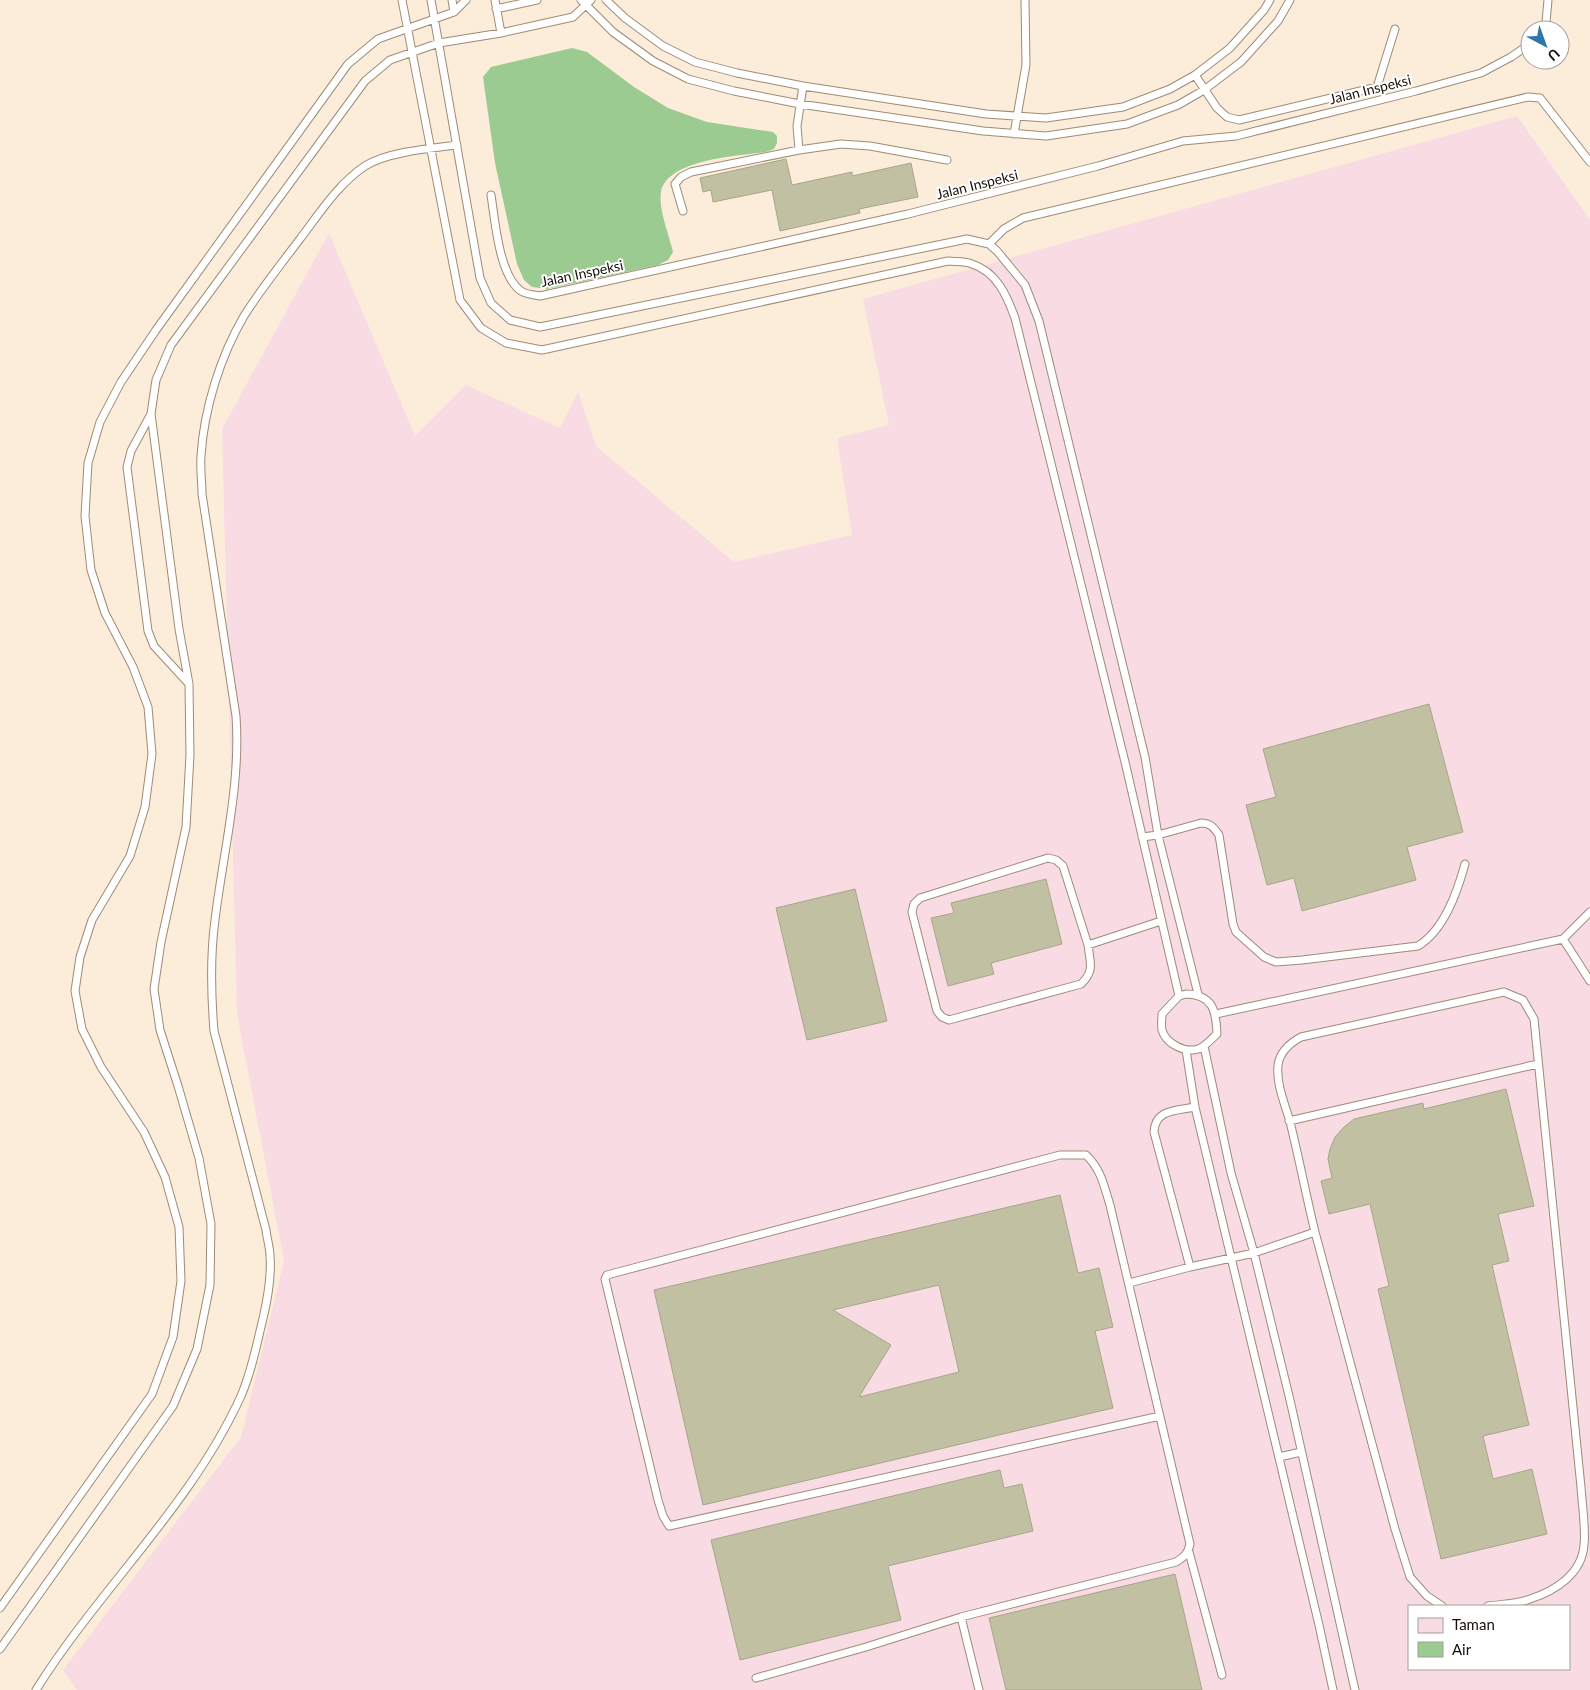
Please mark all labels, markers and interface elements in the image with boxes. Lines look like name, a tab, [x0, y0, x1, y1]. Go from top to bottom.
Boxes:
north arrow	[1520, 20, 1570, 70]
text: U	[1544, 45, 1563, 65]
street label: Jalan Inspeksi	[1327, 71, 1413, 107]
street label: Jalan Inspeksi	[934, 166, 1020, 202]
street label: Jalan Inspeksi	[539, 256, 625, 290]
legend	[1408, 1605, 1570, 1670]
text: Taman	[1452, 1615, 1495, 1633]
text: Air	[1452, 1640, 1472, 1658]

